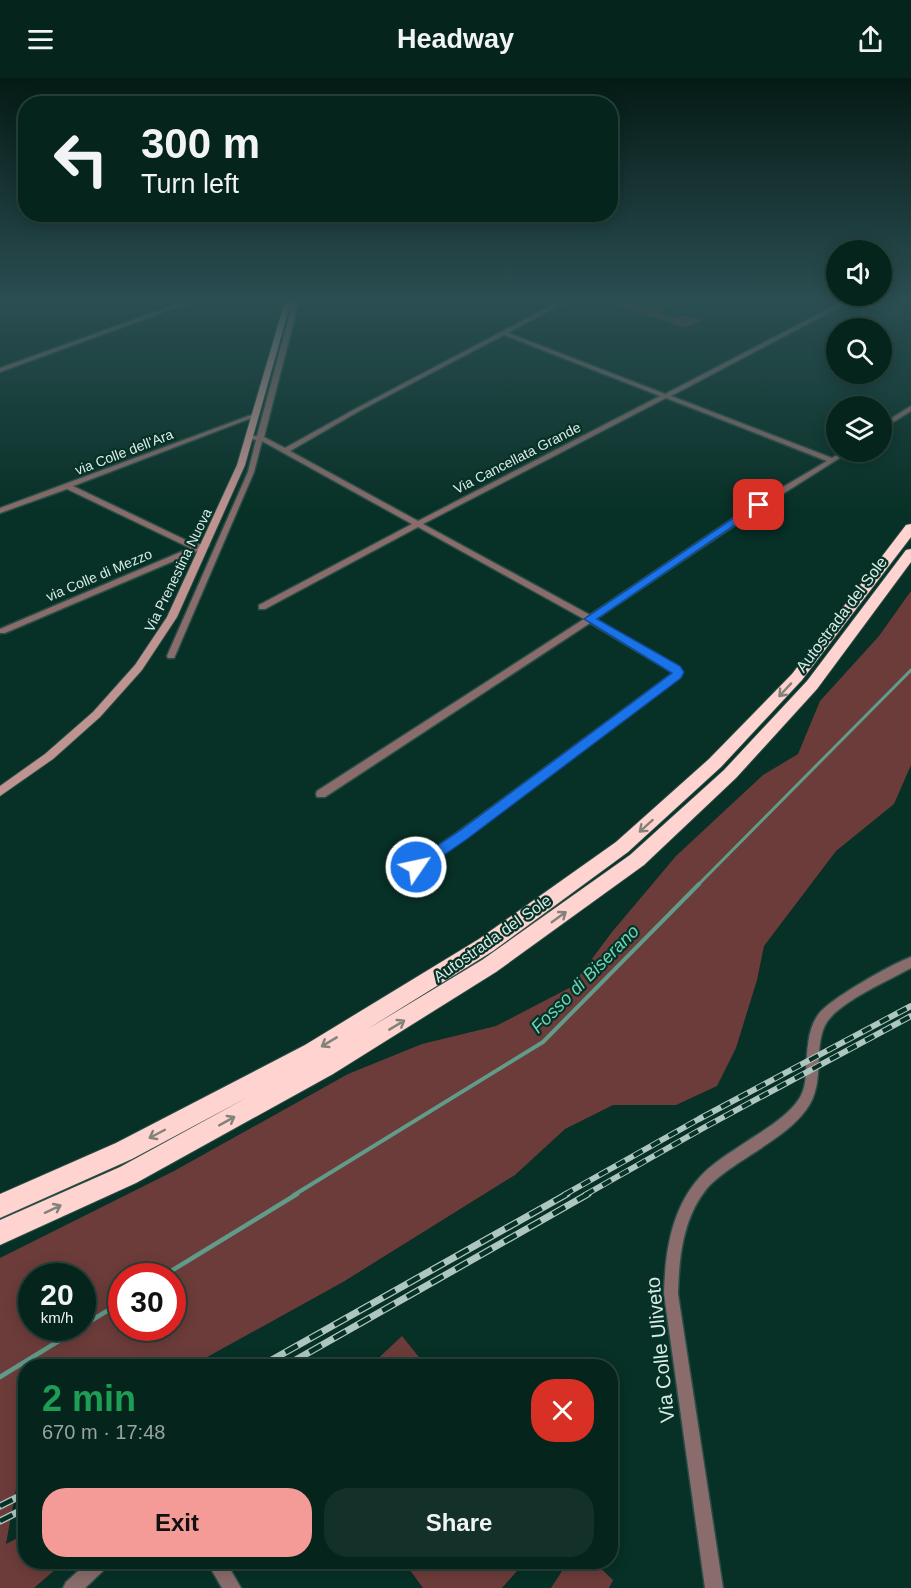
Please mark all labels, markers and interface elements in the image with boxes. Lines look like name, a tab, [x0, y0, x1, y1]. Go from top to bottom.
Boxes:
icon: menu	[24, 23, 57, 56]
icon: share	[854, 23, 887, 56]
text: Headway	[397, 24, 514, 54]
icon: left	[42, 120, 120, 198]
text: 300 m	[141, 120, 260, 167]
text: Turn left	[141, 169, 239, 199]
map controls	[826, 240, 892, 462]
button: sound	[826, 240, 892, 306]
button: search	[826, 318, 892, 384]
button: layers	[826, 396, 892, 462]
street label: Via Cancellata Grande	[451, 419, 583, 497]
street label: via Colle dell'Ara	[73, 426, 176, 478]
pin	[733, 479, 784, 530]
icon: arrive	[742, 488, 775, 521]
street label: Via Prenestina Nuova	[141, 506, 215, 634]
street label: via Colle di Mezzo	[44, 545, 155, 605]
street label: Autostrada del Sole	[793, 553, 890, 675]
one-way arrow	[778, 682, 792, 697]
one-way arrow	[638, 819, 653, 833]
position arrow	[384, 835, 448, 899]
street label: Autostrada del Sole	[430, 891, 554, 985]
one-way arrow	[550, 910, 566, 923]
water label: Fosso di Biserano	[527, 921, 643, 1037]
one-way arrow	[388, 1018, 405, 1030]
one-way arrow	[321, 1037, 338, 1049]
one-way arrow	[218, 1115, 235, 1127]
one-way arrow	[148, 1128, 166, 1140]
one-way arrow	[44, 1203, 62, 1214]
speed limit sign: 30	[108, 1263, 186, 1341]
street label: Via Colle Uliveto	[641, 1276, 679, 1424]
text: 20	[40, 1278, 74, 1311]
text: km/h	[41, 1309, 73, 1326]
text: 2 min	[42, 1378, 136, 1419]
button: close	[531, 1379, 594, 1442]
text: 670 m · 17:48	[42, 1421, 165, 1443]
button: Exit	[42, 1488, 312, 1557]
button: Share	[324, 1488, 594, 1557]

